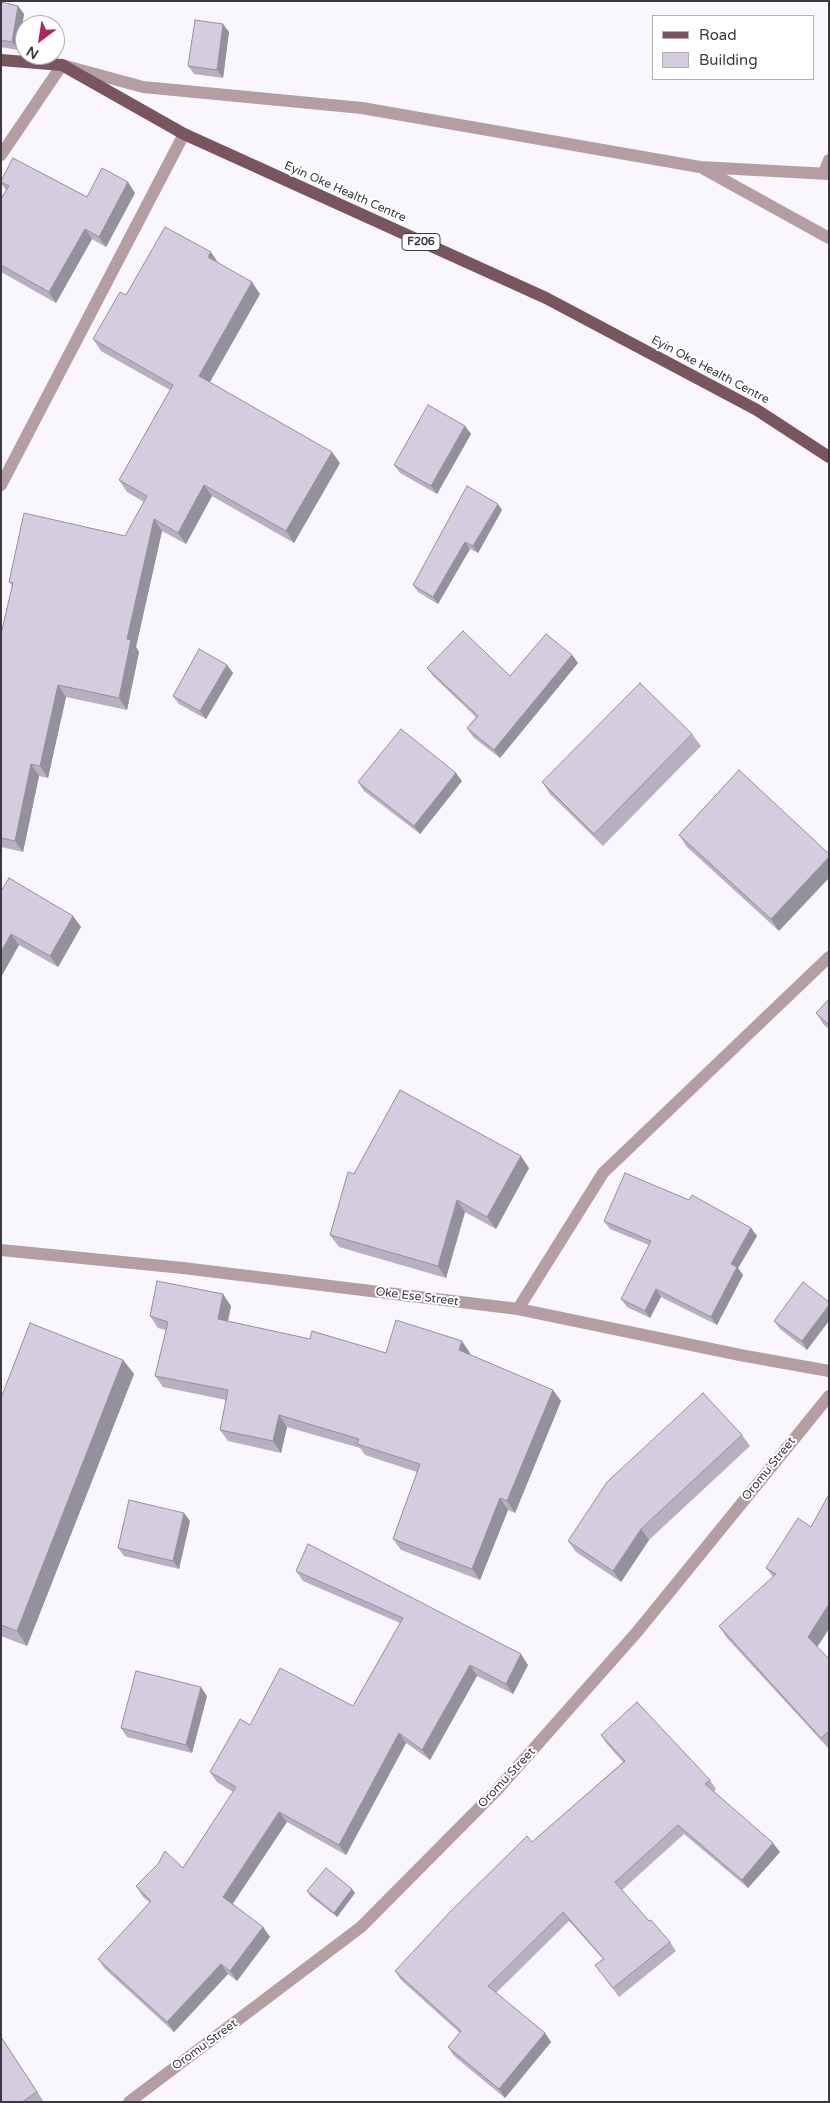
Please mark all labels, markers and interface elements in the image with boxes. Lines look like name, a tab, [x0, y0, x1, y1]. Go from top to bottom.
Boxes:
north arrow	[15, 15, 65, 65]
legend	[652, 15, 815, 80]
text: Road	[699, 26, 737, 44]
text: N	[23, 42, 42, 63]
text: Building	[699, 51, 758, 69]
street label: Eyin Oke Health Centre	[282, 159, 408, 225]
road number: F206	[402, 233, 440, 250]
street label: Eyin Oke Health Centre	[649, 333, 771, 407]
street label: Oke Ese Street	[375, 1285, 459, 1309]
street label: Oromu Street	[739, 1435, 799, 1503]
street label: Oromu Street	[475, 1745, 539, 1811]
street label: Oromu Street	[170, 2017, 240, 2073]

